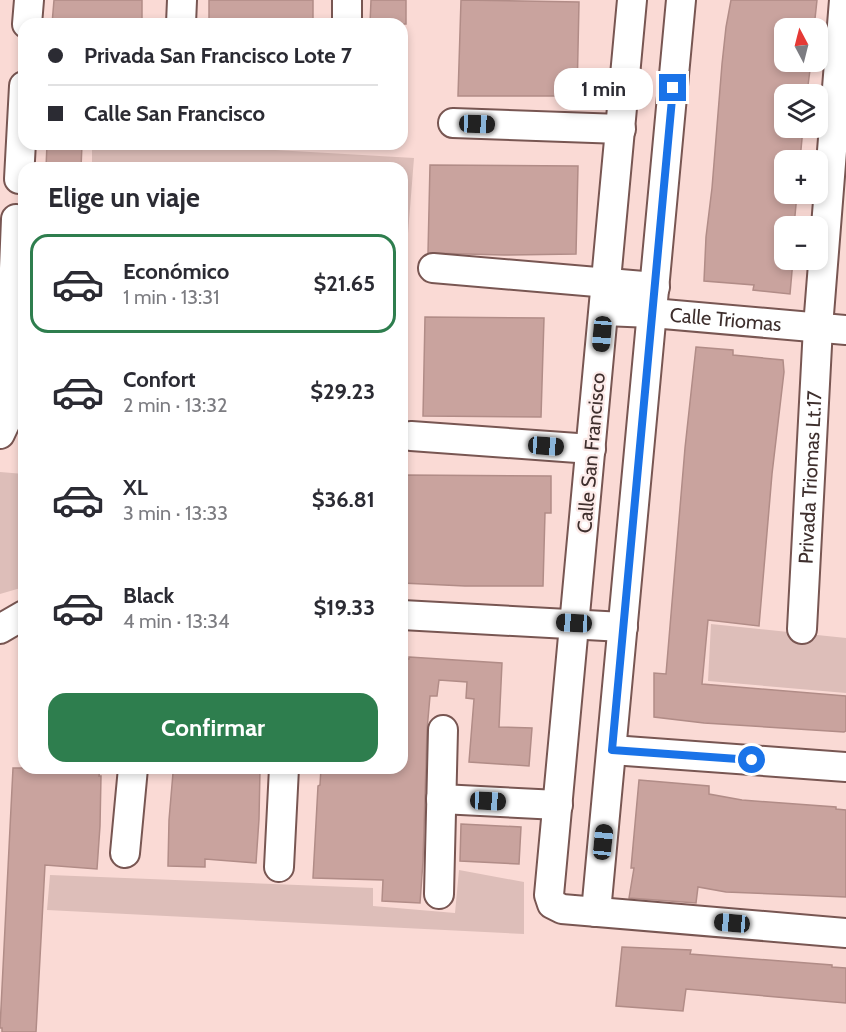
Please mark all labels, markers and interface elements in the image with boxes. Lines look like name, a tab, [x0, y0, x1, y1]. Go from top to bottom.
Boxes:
north arrow	[774, 18, 828, 72]
map controls	[774, 18, 828, 270]
text: Privada San Francisco Lote 7	[84, 42, 352, 69]
callout: 1 min	[553, 67, 652, 109]
route end	[659, 74, 686, 101]
text: 1 min	[581, 77, 626, 101]
button: layers	[774, 84, 828, 138]
text: Calle San Francisco	[84, 100, 265, 127]
car	[459, 114, 495, 134]
button: +	[774, 150, 828, 204]
text: Elige un viaje	[48, 181, 200, 214]
button: −	[774, 216, 828, 270]
icon: car	[51, 257, 105, 311]
text: Económico	[123, 258, 229, 285]
text: $21.65	[313, 270, 375, 297]
text: 1 min · 13:31	[123, 285, 220, 309]
street label: Calle Triomas	[669, 303, 782, 336]
car	[591, 315, 613, 353]
icon: car	[51, 365, 105, 419]
text: Confort	[123, 366, 196, 393]
street label: Calle San Francisco	[572, 372, 610, 534]
text: $29.23	[310, 378, 375, 405]
street label: Privada Triomas Lt.17	[793, 390, 827, 565]
text: 2 min · 13:32	[123, 393, 228, 417]
car	[527, 436, 565, 456]
icon: car	[51, 473, 105, 527]
text: XL	[123, 474, 148, 501]
text: $36.81	[312, 486, 375, 513]
text: 3 min · 13:33	[123, 501, 228, 525]
icon: car	[51, 581, 105, 635]
text: Black	[123, 582, 174, 609]
text: $19.33	[314, 594, 375, 621]
text: 4 min · 13:34	[123, 609, 230, 633]
car	[556, 613, 592, 633]
button: Confirmar	[48, 693, 378, 762]
route start	[738, 746, 765, 773]
car	[470, 791, 506, 811]
car	[592, 823, 614, 861]
car	[713, 912, 751, 934]

